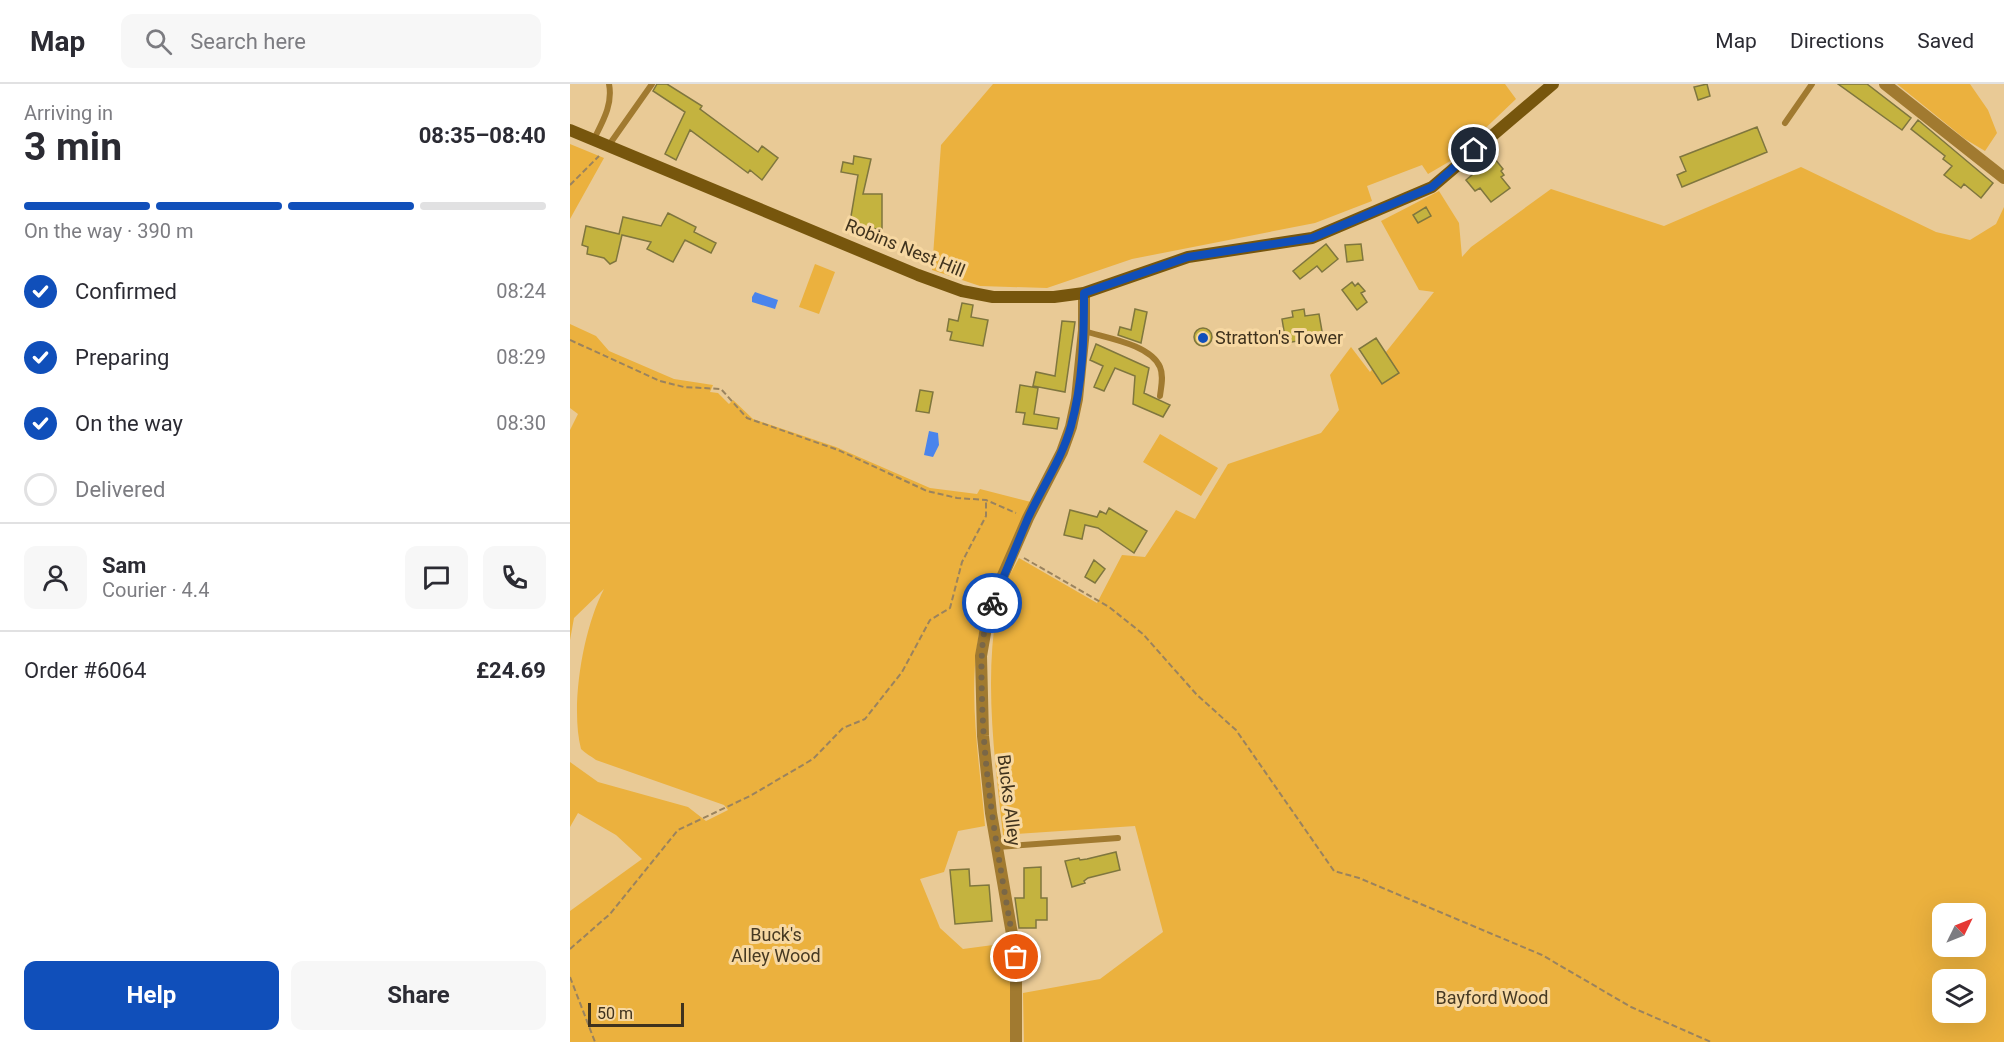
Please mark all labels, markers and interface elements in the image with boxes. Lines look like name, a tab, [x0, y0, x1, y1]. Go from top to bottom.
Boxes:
search box	[121, 14, 541, 68]
text: Map	[30, 25, 85, 58]
icon: search	[142, 25, 175, 58]
text: Search here	[190, 29, 306, 54]
text: Map	[1715, 29, 1757, 53]
text: Directions	[1790, 29, 1884, 53]
text: Saved	[1917, 29, 1974, 53]
text: Arriving in	[24, 101, 113, 125]
text: 08:35–08:40	[419, 123, 546, 148]
text: 3 min	[24, 124, 122, 170]
pin	[1448, 124, 1499, 175]
icon: home	[1457, 133, 1490, 166]
street label: Robins Nest Hill	[842, 214, 968, 281]
text: On the way · 390 m	[24, 219, 193, 243]
icon: check	[24, 275, 57, 308]
text: Confirmed	[75, 279, 177, 304]
text: 08:24	[496, 279, 546, 303]
place label: Stratton's Tower	[1215, 327, 1343, 348]
marker: Stratton's Tower	[1196, 331, 1210, 345]
icon: check	[24, 341, 57, 374]
text: Preparing	[75, 345, 169, 370]
text: 08:29	[496, 345, 546, 369]
icon: check	[24, 407, 57, 440]
text: On the way	[75, 411, 183, 436]
text: 08:30	[496, 411, 546, 435]
text: Delivered	[75, 477, 165, 502]
button: person	[24, 546, 87, 609]
button: chat	[405, 546, 468, 609]
button: phone	[483, 546, 546, 609]
text: Sam	[102, 553, 146, 578]
courier	[962, 573, 1022, 633]
text: Courier · 4.4	[102, 578, 209, 602]
icon: bike	[976, 587, 1009, 620]
text: Order #6064	[24, 658, 146, 683]
text: £24.69	[476, 658, 546, 683]
street label: Bucks Alley	[993, 753, 1026, 847]
north arrow	[1932, 903, 1986, 957]
map controls	[1932, 903, 1986, 1023]
park label: Buck's Alley Wood	[731, 924, 821, 966]
pin	[990, 931, 1041, 982]
icon: bag	[999, 940, 1032, 973]
button: Help	[24, 961, 279, 1030]
button: Share	[291, 961, 546, 1030]
button: layers	[1932, 969, 1986, 1023]
park label: Bayford Wood	[1436, 987, 1548, 1008]
scale bar	[588, 1000, 684, 1028]
text: 50 m	[597, 1004, 633, 1023]

